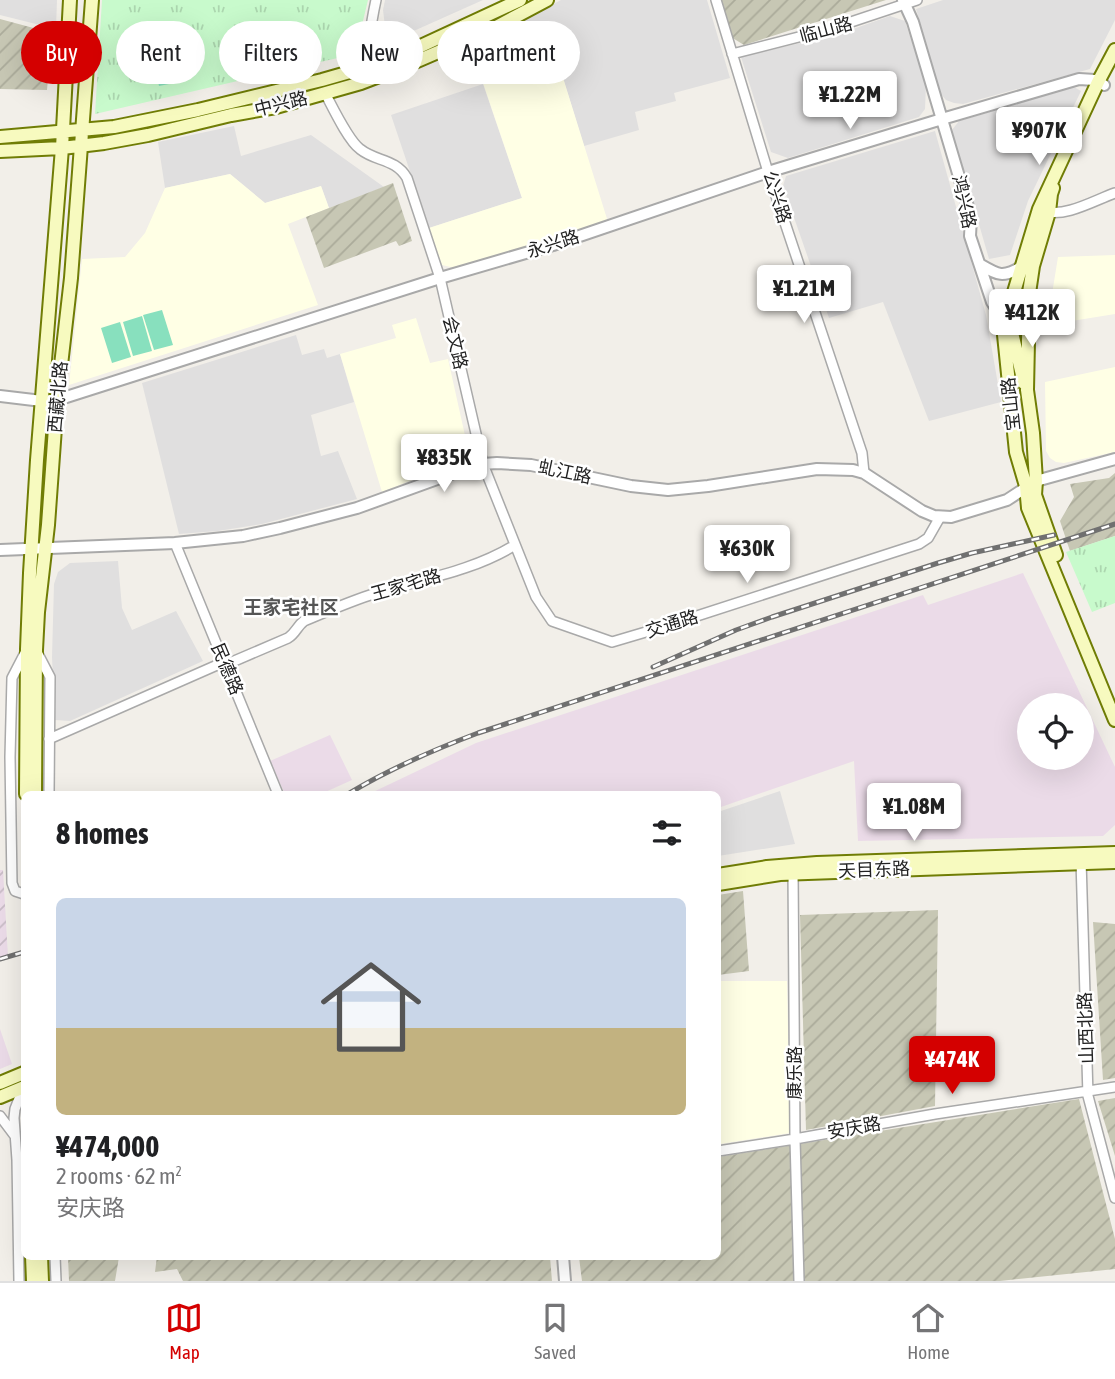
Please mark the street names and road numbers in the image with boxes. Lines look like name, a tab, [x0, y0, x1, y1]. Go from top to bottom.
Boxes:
street label: 临山路	[797, 12, 855, 47]
street label: 中兴路	[252, 87, 310, 120]
street label: 公兴路	[759, 168, 796, 226]
street label: 鸿兴路	[949, 173, 980, 230]
street label: 永兴路	[524, 225, 582, 262]
street label: 会文路	[439, 314, 472, 372]
street label: 西藏北路	[44, 360, 71, 434]
street label: 宝山路	[997, 376, 1024, 432]
street label: 虬江路	[537, 456, 594, 487]
street label: 王家宅路	[368, 565, 443, 605]
street label: 交通路	[643, 606, 701, 641]
street label: 民德路	[207, 640, 248, 698]
street label: 天目东路	[838, 858, 910, 881]
street label: 山西北路	[1074, 992, 1097, 1064]
street label: 康乐路	[784, 1046, 805, 1100]
street label: 安庆路	[826, 1112, 882, 1143]

